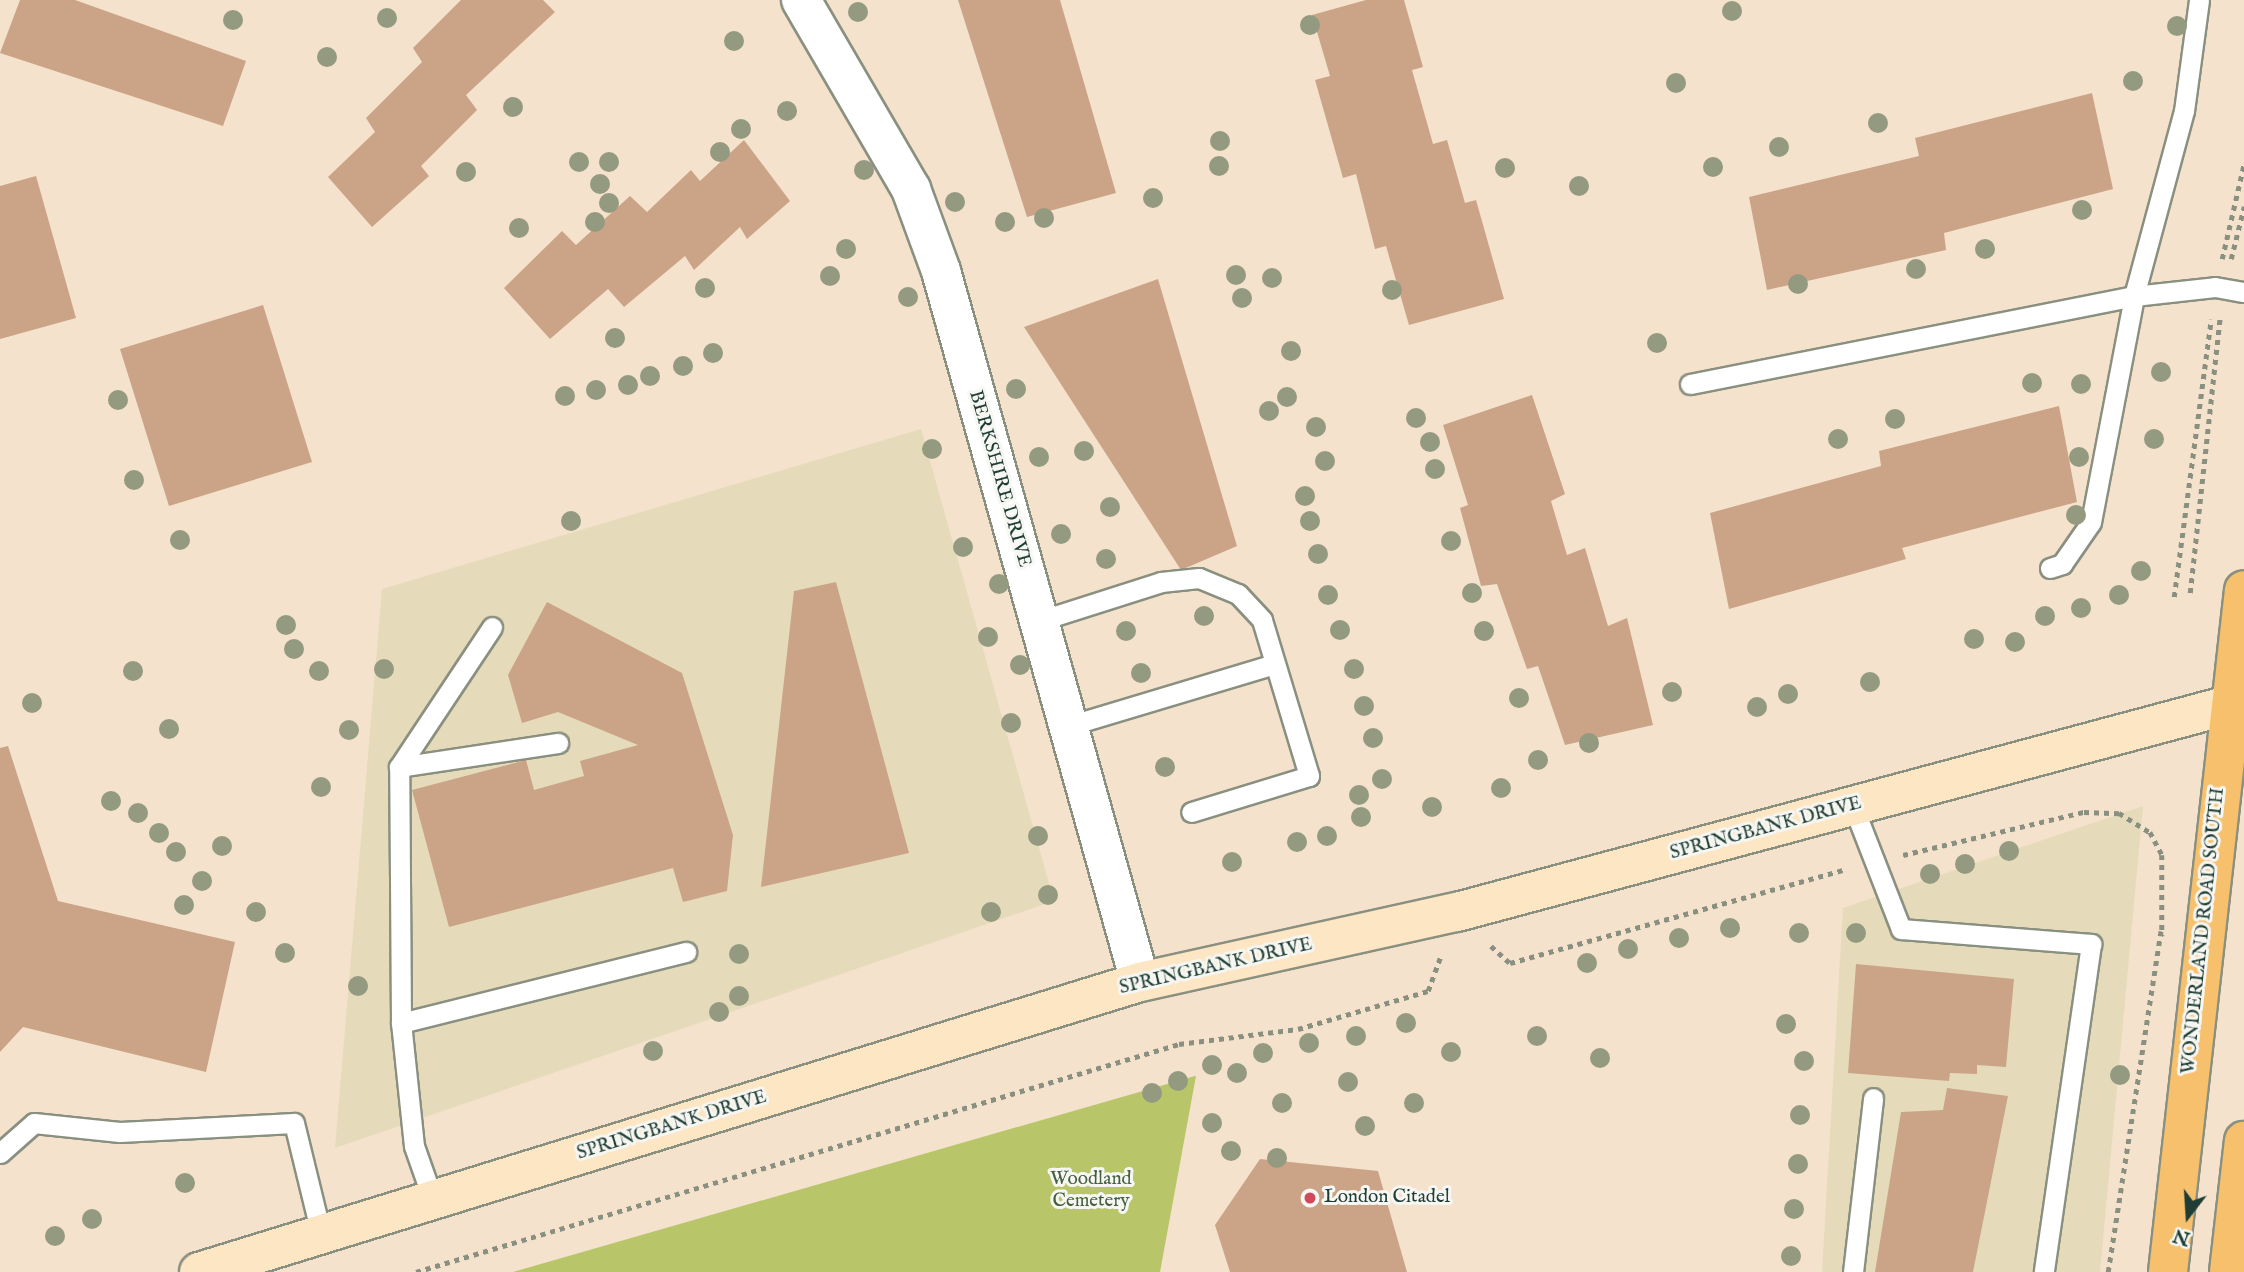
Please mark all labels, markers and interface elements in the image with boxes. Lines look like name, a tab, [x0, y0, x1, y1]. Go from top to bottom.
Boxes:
street label: BERKSHIRE DRIVE	[963, 388, 1035, 570]
street label: WONDERLAND ROAD SOUTH	[2178, 787, 2230, 1075]
street label: SPRINGBANK DRIVE	[1668, 792, 1864, 866]
street label: SPRINGBANK DRIVE	[1117, 934, 1315, 1000]
street label: SPRINGBANK DRIVE	[574, 1086, 770, 1166]
park label: Woodland Cemetery	[1050, 1169, 1132, 1213]
north arrow	[2153, 1181, 2223, 1251]
place label: London Citadel	[1324, 1187, 1450, 1209]
marker: London Citadel	[1302, 1190, 1318, 1206]
text: N	[2170, 1222, 2193, 1250]

